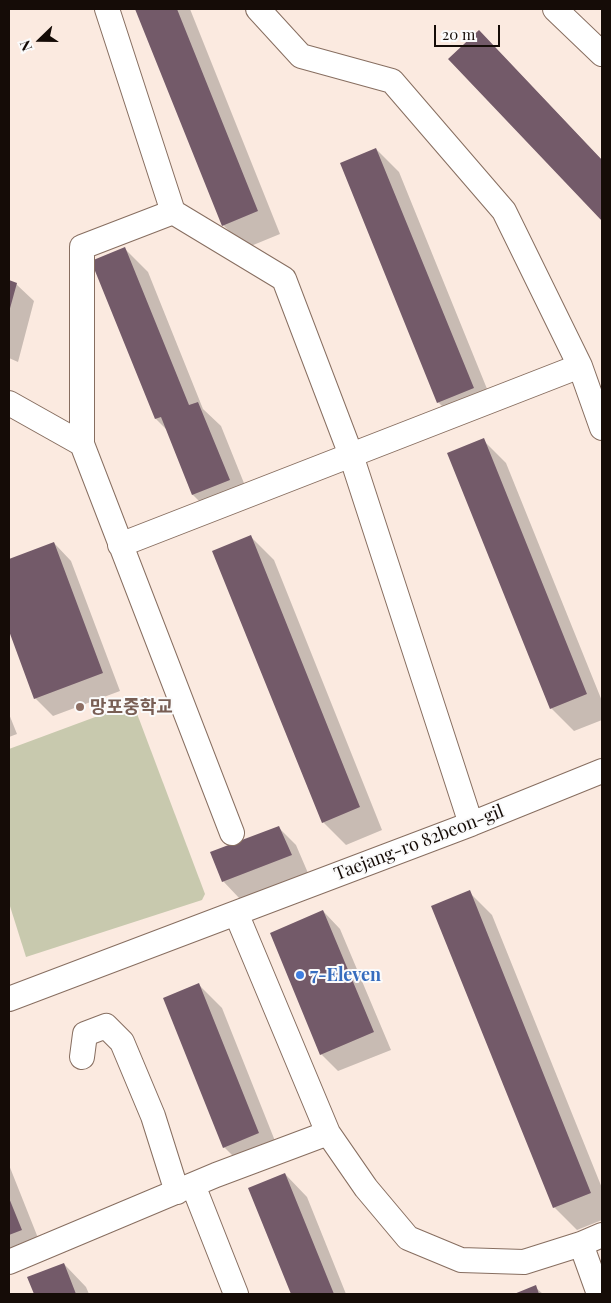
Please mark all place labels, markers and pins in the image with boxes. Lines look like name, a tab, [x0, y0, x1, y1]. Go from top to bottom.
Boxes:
place label: 망포중학교	[90, 696, 173, 718]
marker: 망포중학교	[74, 701, 86, 713]
place label: 7-Eleven	[310, 964, 381, 986]
marker: 7-Eleven	[294, 969, 306, 981]

